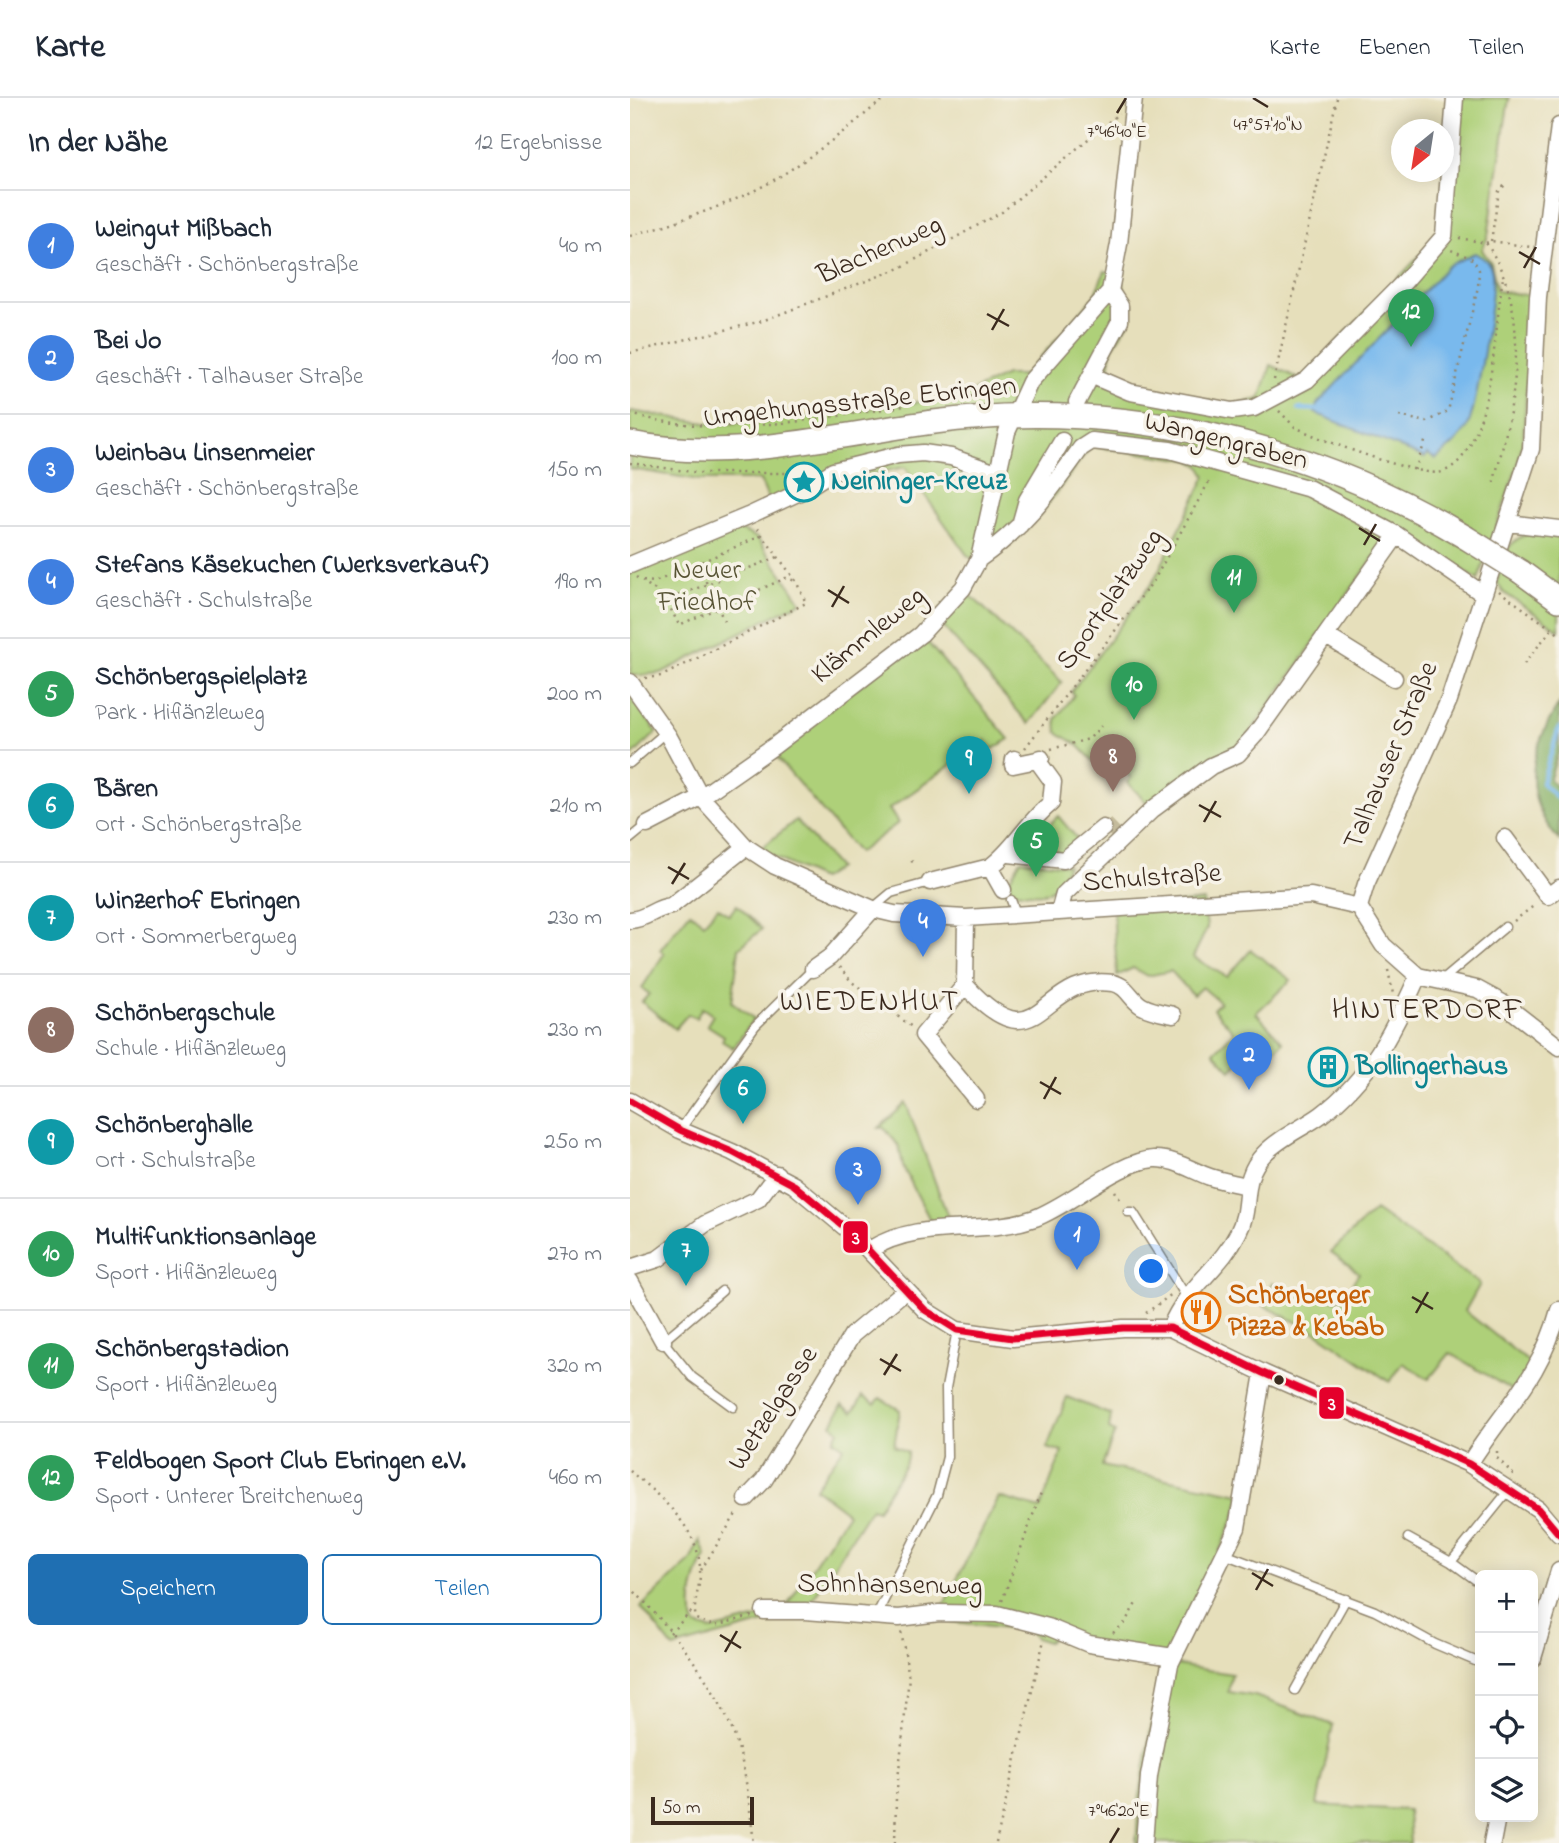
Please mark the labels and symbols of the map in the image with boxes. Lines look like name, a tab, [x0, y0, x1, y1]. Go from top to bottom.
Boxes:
text: 47°57'10"N	[1233, 113, 1303, 139]
north arrow	[1391, 119, 1454, 182]
text: 7°46'40"E	[1087, 120, 1147, 146]
street label: Blachenweg	[810, 205, 949, 297]
pin: 12	[1388, 289, 1434, 347]
street label: Umgehungsstraße Ebringen	[702, 366, 1018, 440]
street label: Wangengraben	[1140, 402, 1312, 482]
place icon: Neininger-Kreuz	[783, 461, 825, 503]
place label: Neininger-Kreuz	[831, 462, 1008, 504]
street label: Sportplatzweg	[1047, 521, 1175, 679]
park label: Neuer Friedhof	[657, 551, 756, 624]
pin: 11	[1211, 555, 1257, 613]
street label: Klämmleweg	[803, 577, 935, 695]
street label: Talhauser Straße	[1334, 655, 1450, 857]
pin: 10	[1111, 662, 1157, 720]
pin: 8	[1090, 734, 1136, 792]
pin: 9	[946, 736, 992, 794]
pin: 5	[1013, 819, 1059, 877]
street label: Schulstraße	[1081, 854, 1223, 904]
pin: 4	[900, 899, 946, 957]
district label: WIEDENHUT	[780, 981, 960, 1025]
district label: HINTERDORF	[1332, 989, 1524, 1033]
pin: 2	[1226, 1032, 1272, 1090]
building icon: Bollingerhaus	[1307, 1046, 1349, 1088]
place label: Bollingerhaus	[1353, 1047, 1508, 1089]
pin: 6	[720, 1066, 766, 1124]
pin: 3	[835, 1147, 881, 1205]
pin: 1	[1054, 1212, 1100, 1270]
line badge: 3	[842, 1220, 869, 1254]
text: 3	[851, 1226, 860, 1253]
pin: 7	[663, 1228, 709, 1286]
your location	[1134, 1254, 1168, 1288]
place label: Schönberger Pizza & Kebab	[1228, 1276, 1384, 1349]
restaurant icon: Schönberger Pizza & Kebab	[1180, 1291, 1222, 1333]
street label: Wetzelgasse	[718, 1338, 830, 1479]
unlabelled marker	[1272, 1373, 1286, 1387]
line badge: 3	[1318, 1386, 1345, 1420]
text: 3	[1327, 1392, 1336, 1419]
street label: Sohnhansenweg	[797, 1564, 983, 1608]
scale bar	[651, 1794, 754, 1826]
text: 7°46'20"E	[1088, 1799, 1150, 1825]

